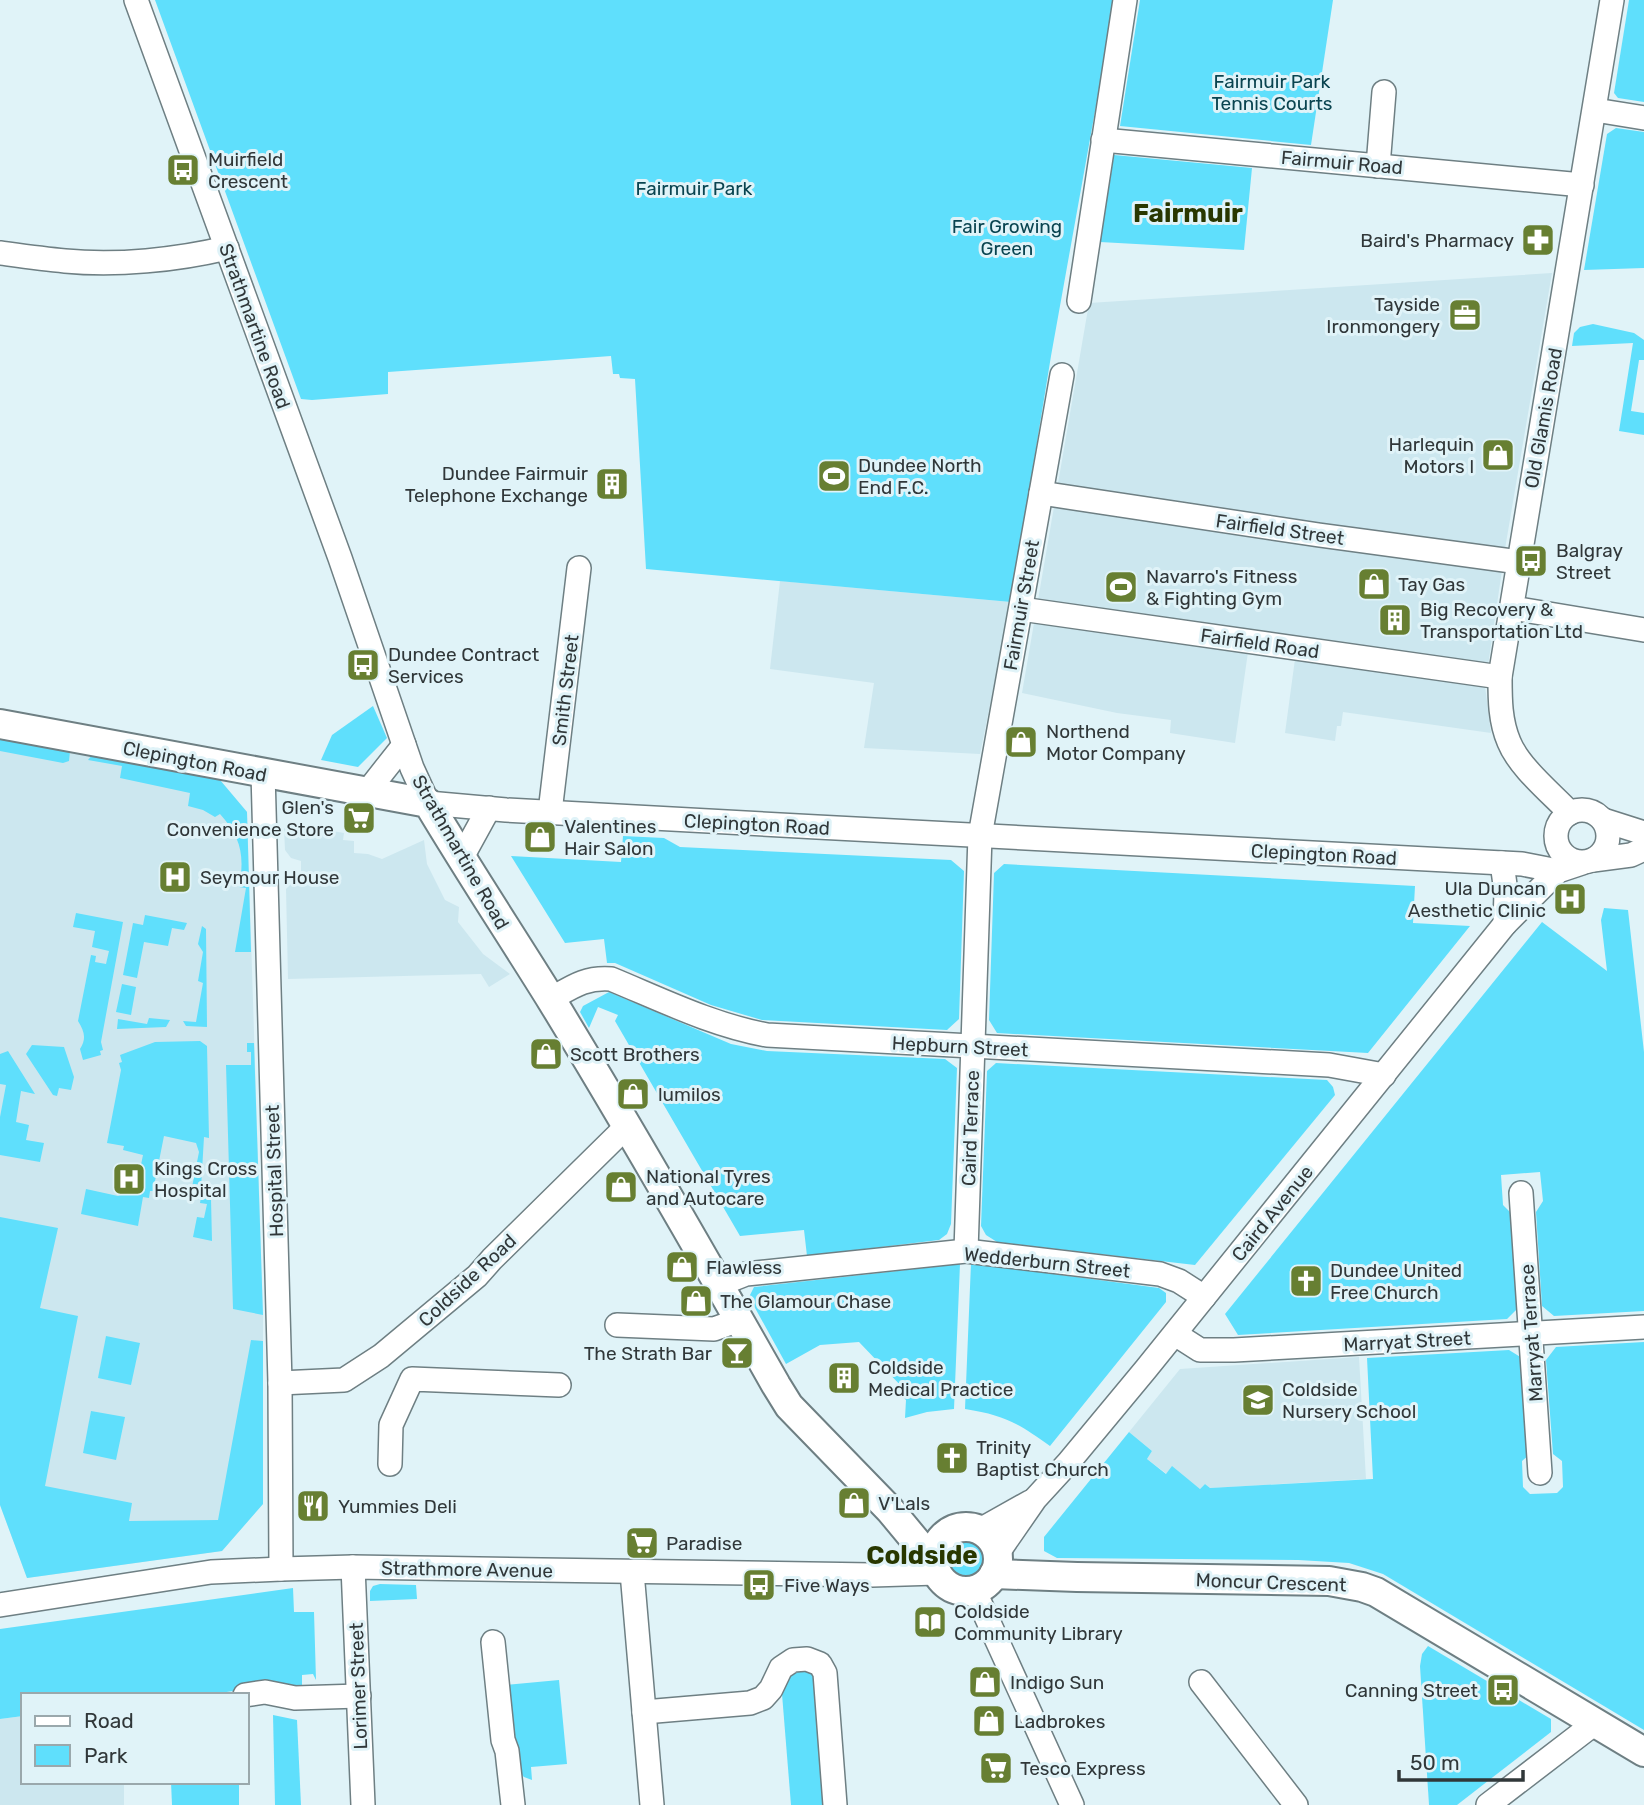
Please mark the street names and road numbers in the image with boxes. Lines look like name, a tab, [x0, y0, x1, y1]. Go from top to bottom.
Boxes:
street label: Fairmuir Road	[1280, 146, 1404, 179]
street label: Strathmartine Road	[214, 240, 295, 412]
street label: Old Glamis Road	[1520, 346, 1567, 490]
street label: Fairfield Street	[1214, 509, 1346, 550]
street label: Fairmuir Street	[999, 537, 1044, 672]
street label: Fairfield Road	[1199, 624, 1321, 663]
street label: Smith Street	[547, 633, 584, 747]
street label: Clepington Road	[121, 736, 269, 787]
street label: Strathmartine Road	[407, 771, 514, 933]
street label: Clepington Road	[683, 809, 831, 840]
street label: Clepington Road	[1250, 839, 1398, 870]
street label: Hepburn Street	[891, 1031, 1029, 1062]
street label: Caird Terrace	[957, 1070, 984, 1186]
street label: Hospital Street	[261, 1104, 288, 1237]
street label: Caird Avenue	[1227, 1161, 1318, 1266]
street label: Coldside Road	[414, 1229, 521, 1332]
street label: Wedderburn Street	[963, 1242, 1132, 1283]
street label: Marryat Terrace	[1515, 1263, 1548, 1403]
street label: Marryat Street	[1343, 1327, 1472, 1356]
street label: Strathmore Avenue	[381, 1557, 553, 1582]
street label: Moncur Crescent	[1195, 1568, 1347, 1597]
street label: Lorimer Street	[345, 1621, 372, 1750]

